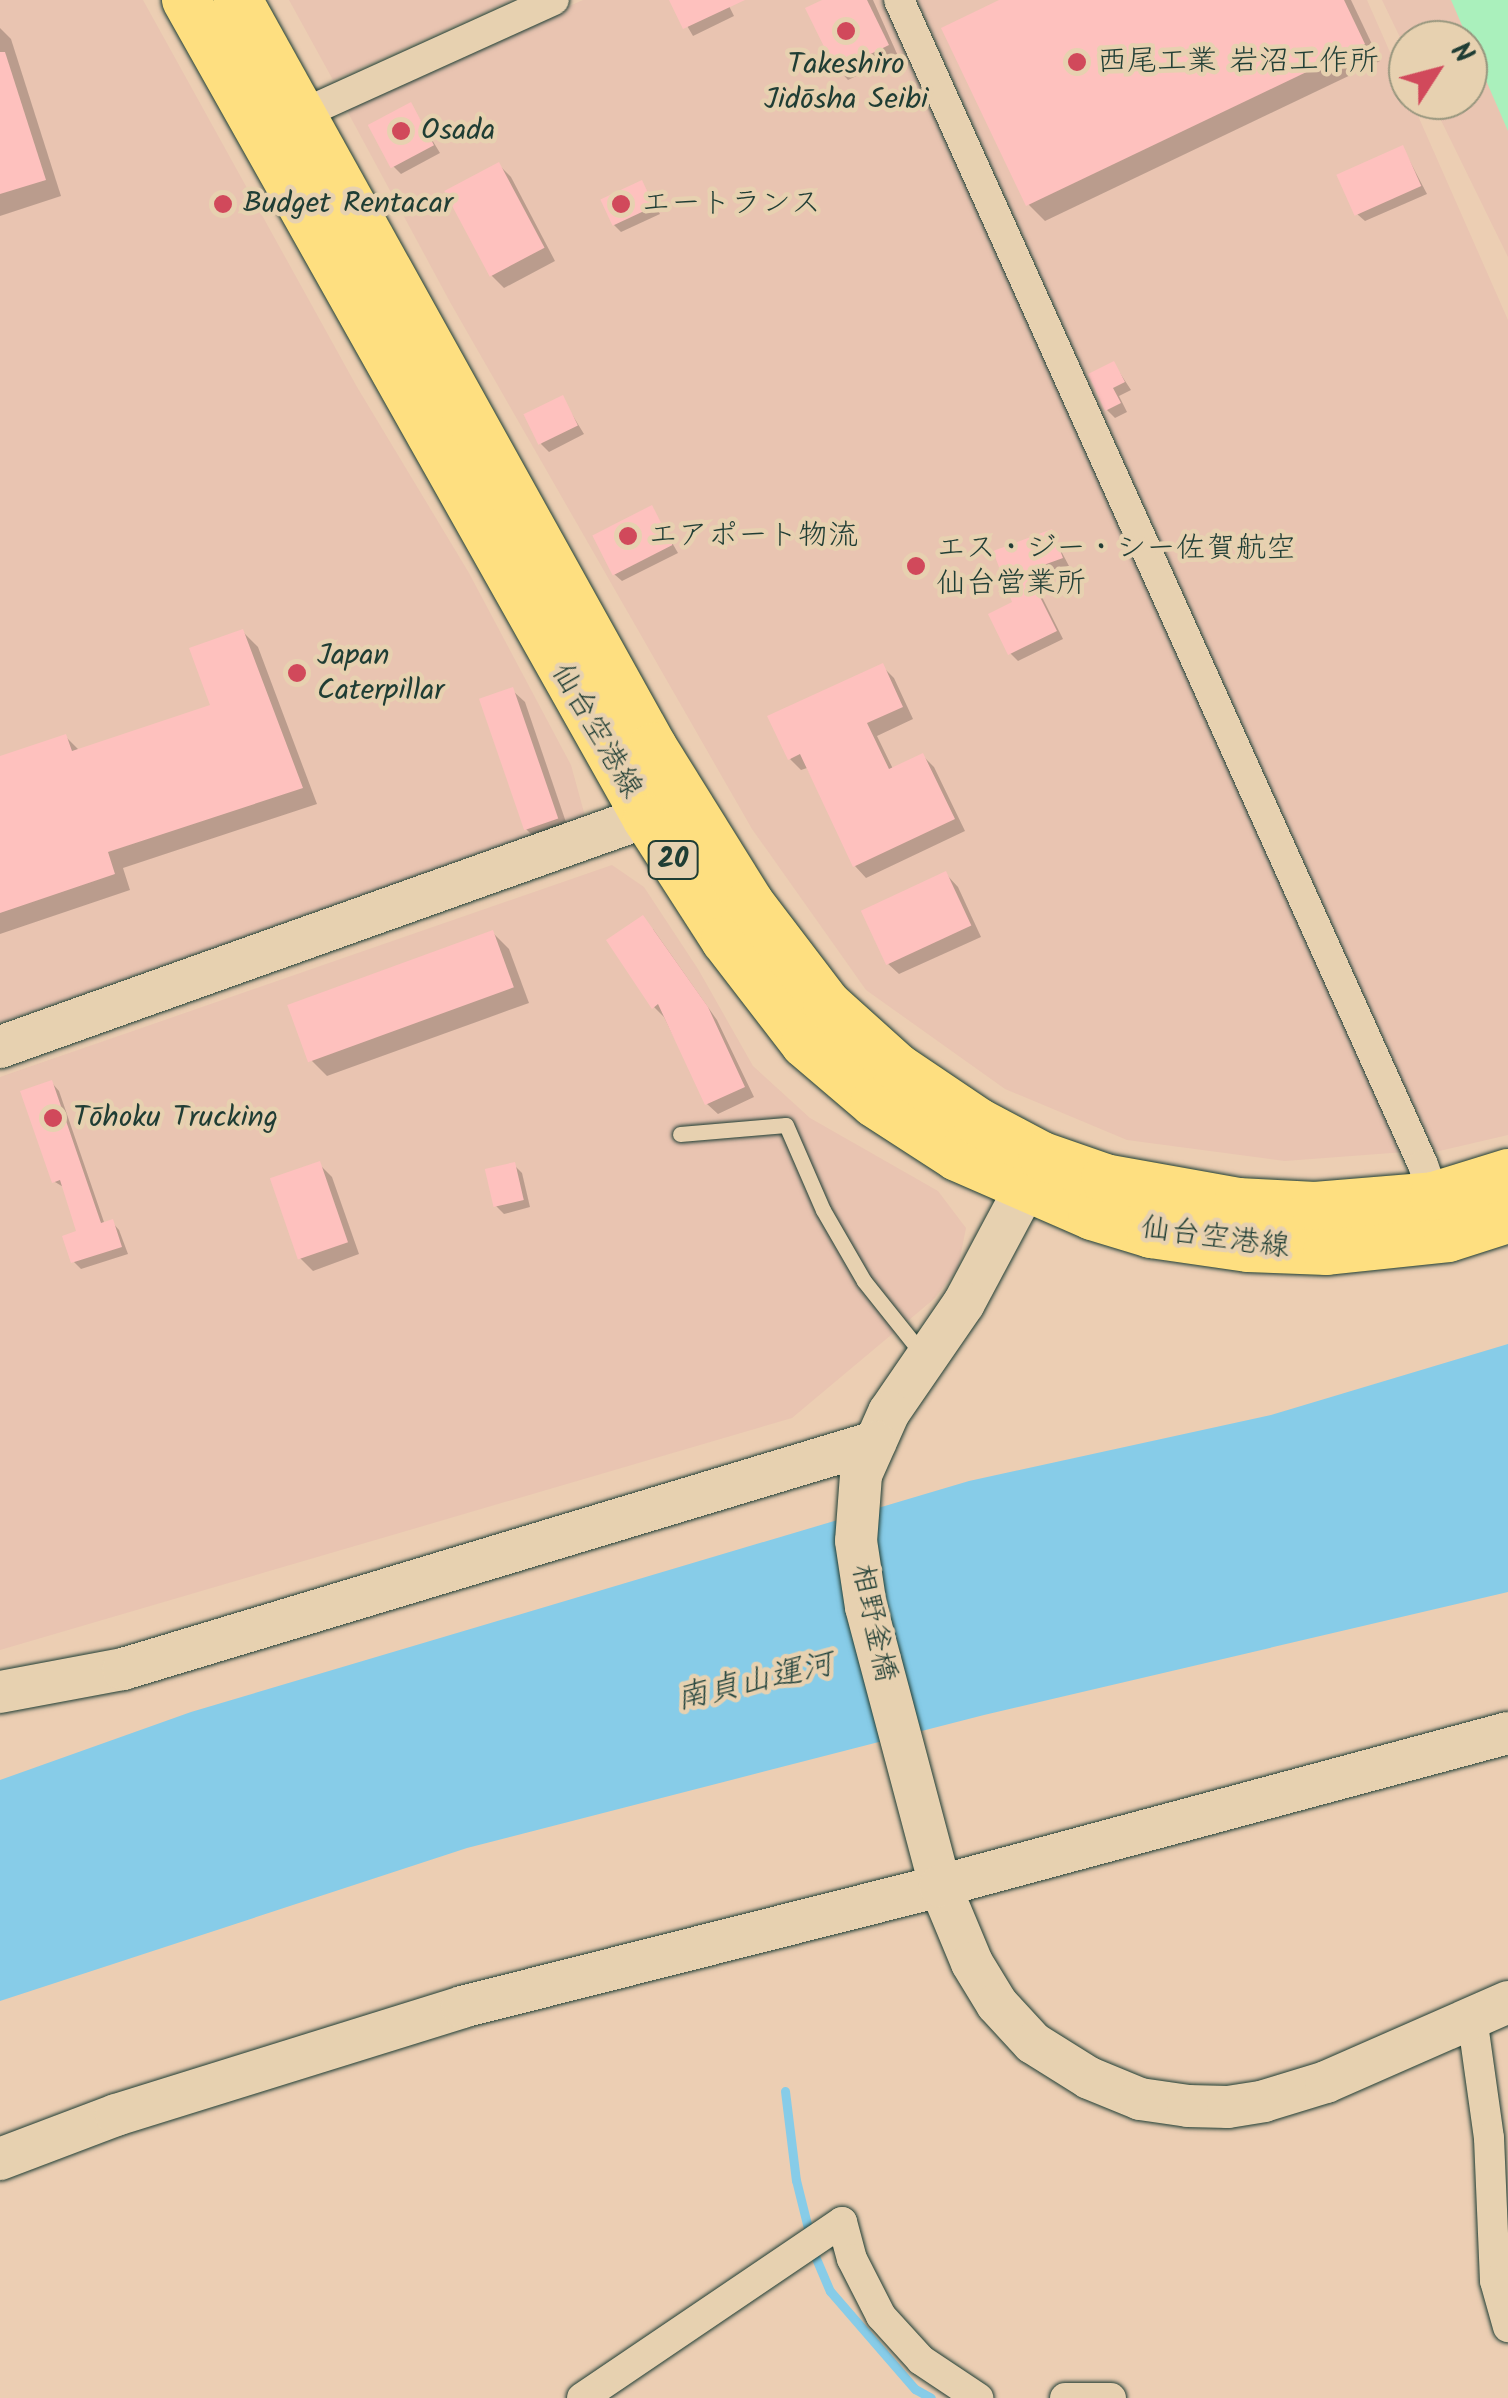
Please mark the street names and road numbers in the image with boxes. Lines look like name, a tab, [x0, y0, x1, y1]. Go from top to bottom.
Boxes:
street label: 仙台空港線	[543, 657, 649, 805]
road number: 20	[646, 837, 700, 883]
street label: 仙台空港線	[1138, 1210, 1292, 1266]
street label: 相野釜橋	[843, 1561, 903, 1685]

